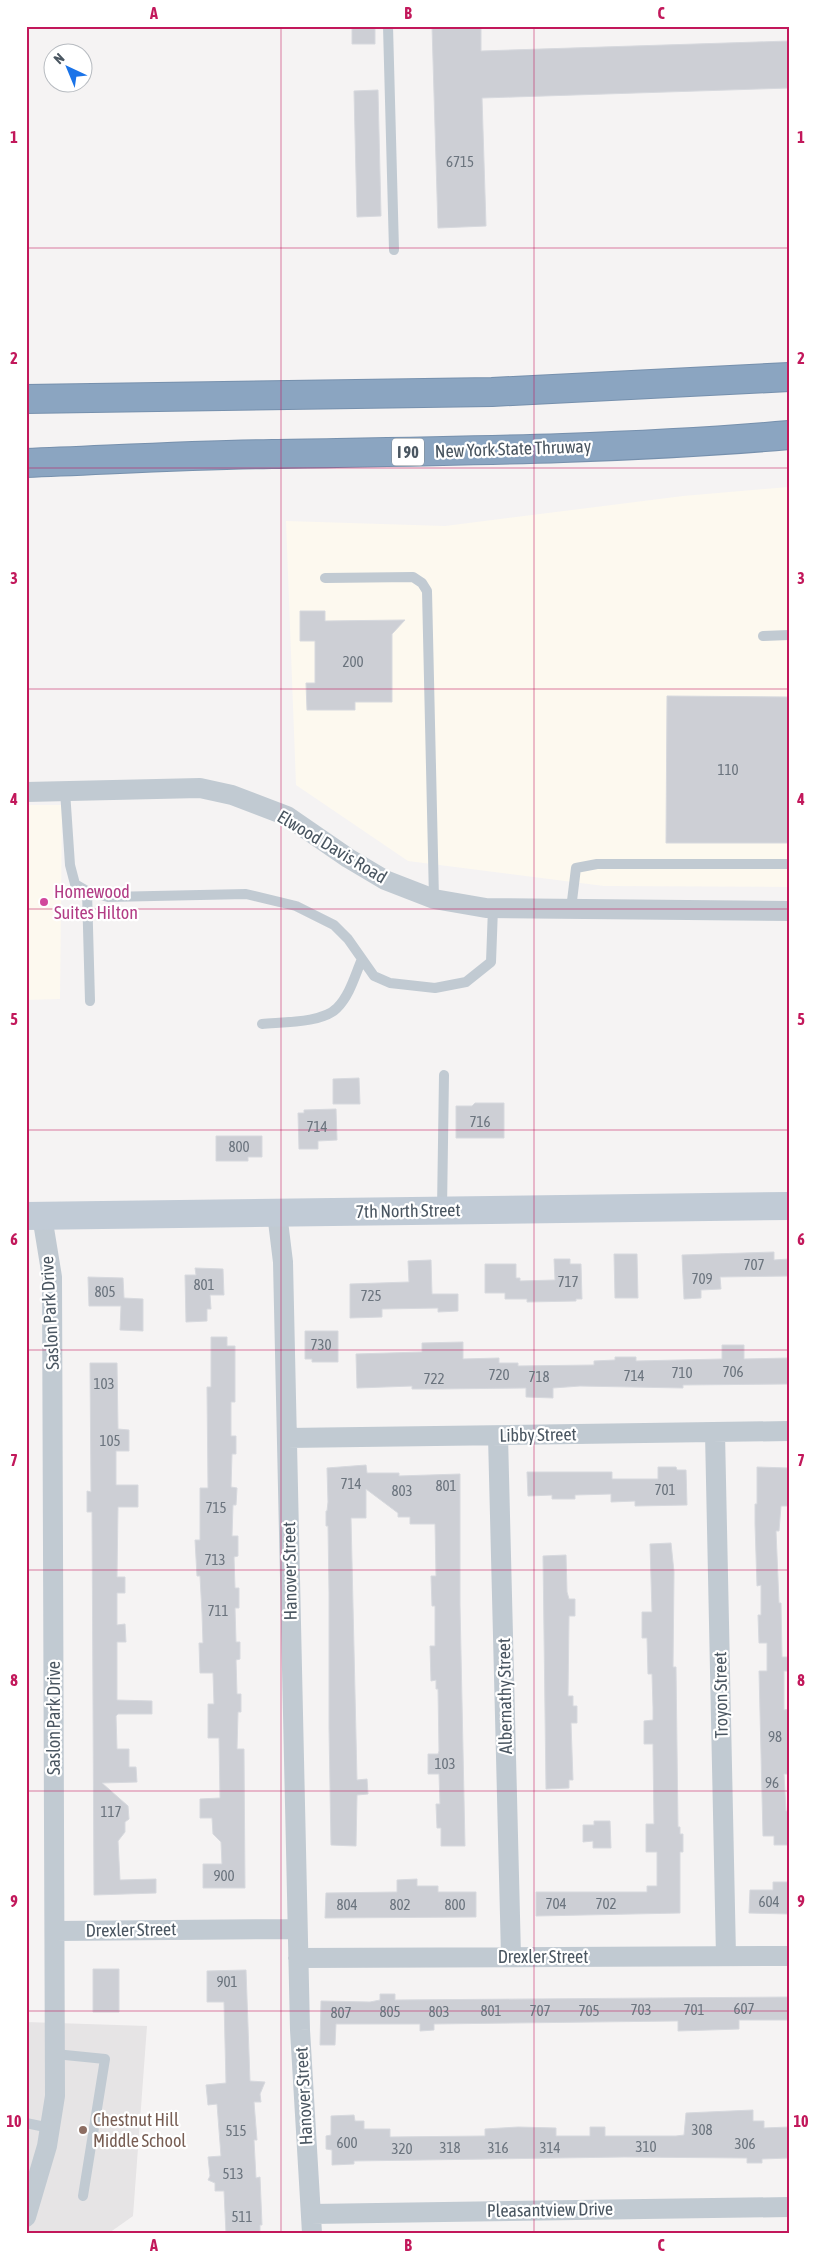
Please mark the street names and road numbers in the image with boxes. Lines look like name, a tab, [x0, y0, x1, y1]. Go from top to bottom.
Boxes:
street label: New York State Thruway	[435, 435, 591, 462]
road number: I 90	[392, 438, 424, 466]
street label: Elwood Davis Road	[274, 806, 391, 887]
street label: 7th North Street	[355, 1199, 461, 1222]
street label: Saslon Park Drive	[36, 1256, 63, 1370]
street label: Libby Street	[499, 1423, 577, 1446]
street label: Hanover Street	[278, 1522, 301, 1620]
street label: Albernathy Street	[493, 1638, 516, 1754]
street label: Troyon Street	[709, 1651, 732, 1739]
street label: Saslon Park Drive	[43, 1661, 64, 1775]
street label: Drexler Street	[85, 1918, 177, 1941]
street label: Drexler Street	[498, 1946, 588, 1967]
street label: Hanover Street	[290, 2046, 317, 2146]
street label: Pleasantview Drive	[487, 2198, 613, 2221]

